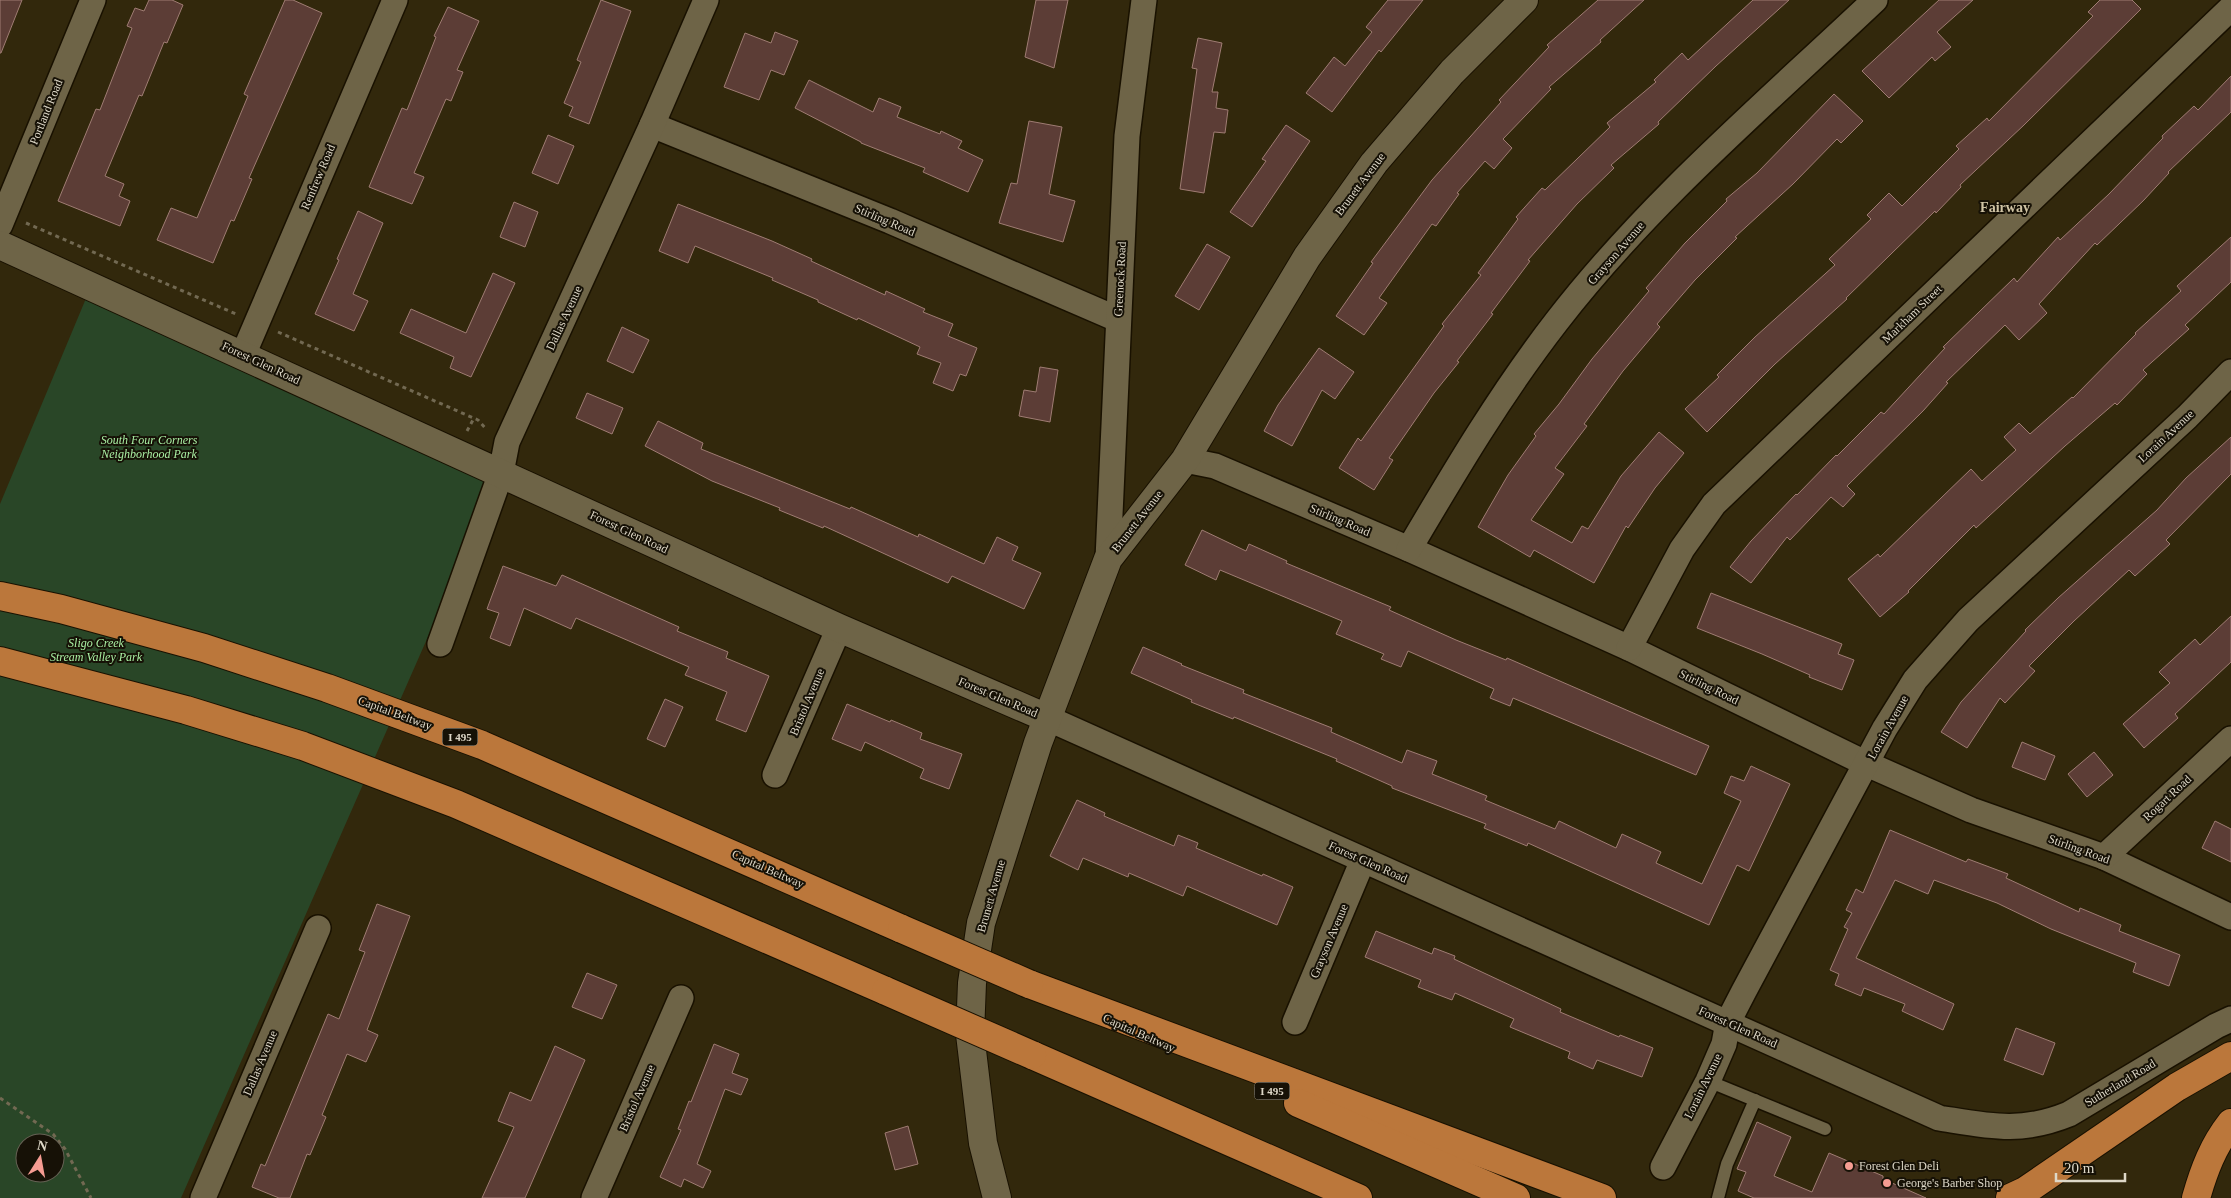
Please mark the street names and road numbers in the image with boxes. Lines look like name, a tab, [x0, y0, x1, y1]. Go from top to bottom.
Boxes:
street label: Portland Road	[27, 77, 65, 147]
street label: Renfrew Road	[298, 142, 338, 212]
street label: Brunett Avenue	[1332, 150, 1388, 218]
street label: Stirling Road	[853, 201, 917, 239]
street label: Grayson Avenue	[1585, 218, 1647, 288]
street label: Greenock Road	[1111, 241, 1129, 317]
street label: Markham Street	[1879, 282, 1945, 346]
street label: Dallas Avenue	[543, 284, 585, 352]
street label: Forest Glen Road	[220, 339, 302, 387]
street label: Lorain Avenue	[2135, 407, 2197, 465]
street label: Brunett Avenue	[1108, 487, 1166, 555]
street label: Stirling Road	[1308, 501, 1372, 539]
street label: Forest Glen Road	[588, 508, 670, 556]
street label: Bristol Avenue	[787, 666, 827, 738]
street label: Stirling Road	[1677, 667, 1741, 707]
street label: Forest Glen Road	[956, 674, 1040, 720]
street label: Capital Beltway	[356, 693, 434, 733]
street label: Lorain Avenue	[1865, 693, 1911, 761]
road number: I 495	[442, 729, 478, 746]
street label: Rogart Road	[2140, 772, 2194, 824]
street label: Stirling Road	[2046, 831, 2112, 867]
street label: Forest Glen Road	[1326, 838, 1410, 886]
street label: Capital Beltway	[730, 847, 806, 891]
street label: Brunett Avenue	[974, 858, 1008, 934]
street label: Grayson Avenue	[1307, 902, 1351, 980]
street label: Forest Glen Road	[1696, 1003, 1780, 1051]
street label: Capital Beltway	[1101, 1011, 1177, 1055]
street label: Dallas Avenue	[240, 1028, 280, 1098]
street label: Lorain Avenue	[1681, 1051, 1725, 1121]
street label: Sutherland Road	[2082, 1056, 2158, 1110]
street label: Bristol Avenue	[616, 1063, 658, 1133]
road number: I 495	[1254, 1082, 1290, 1100]

